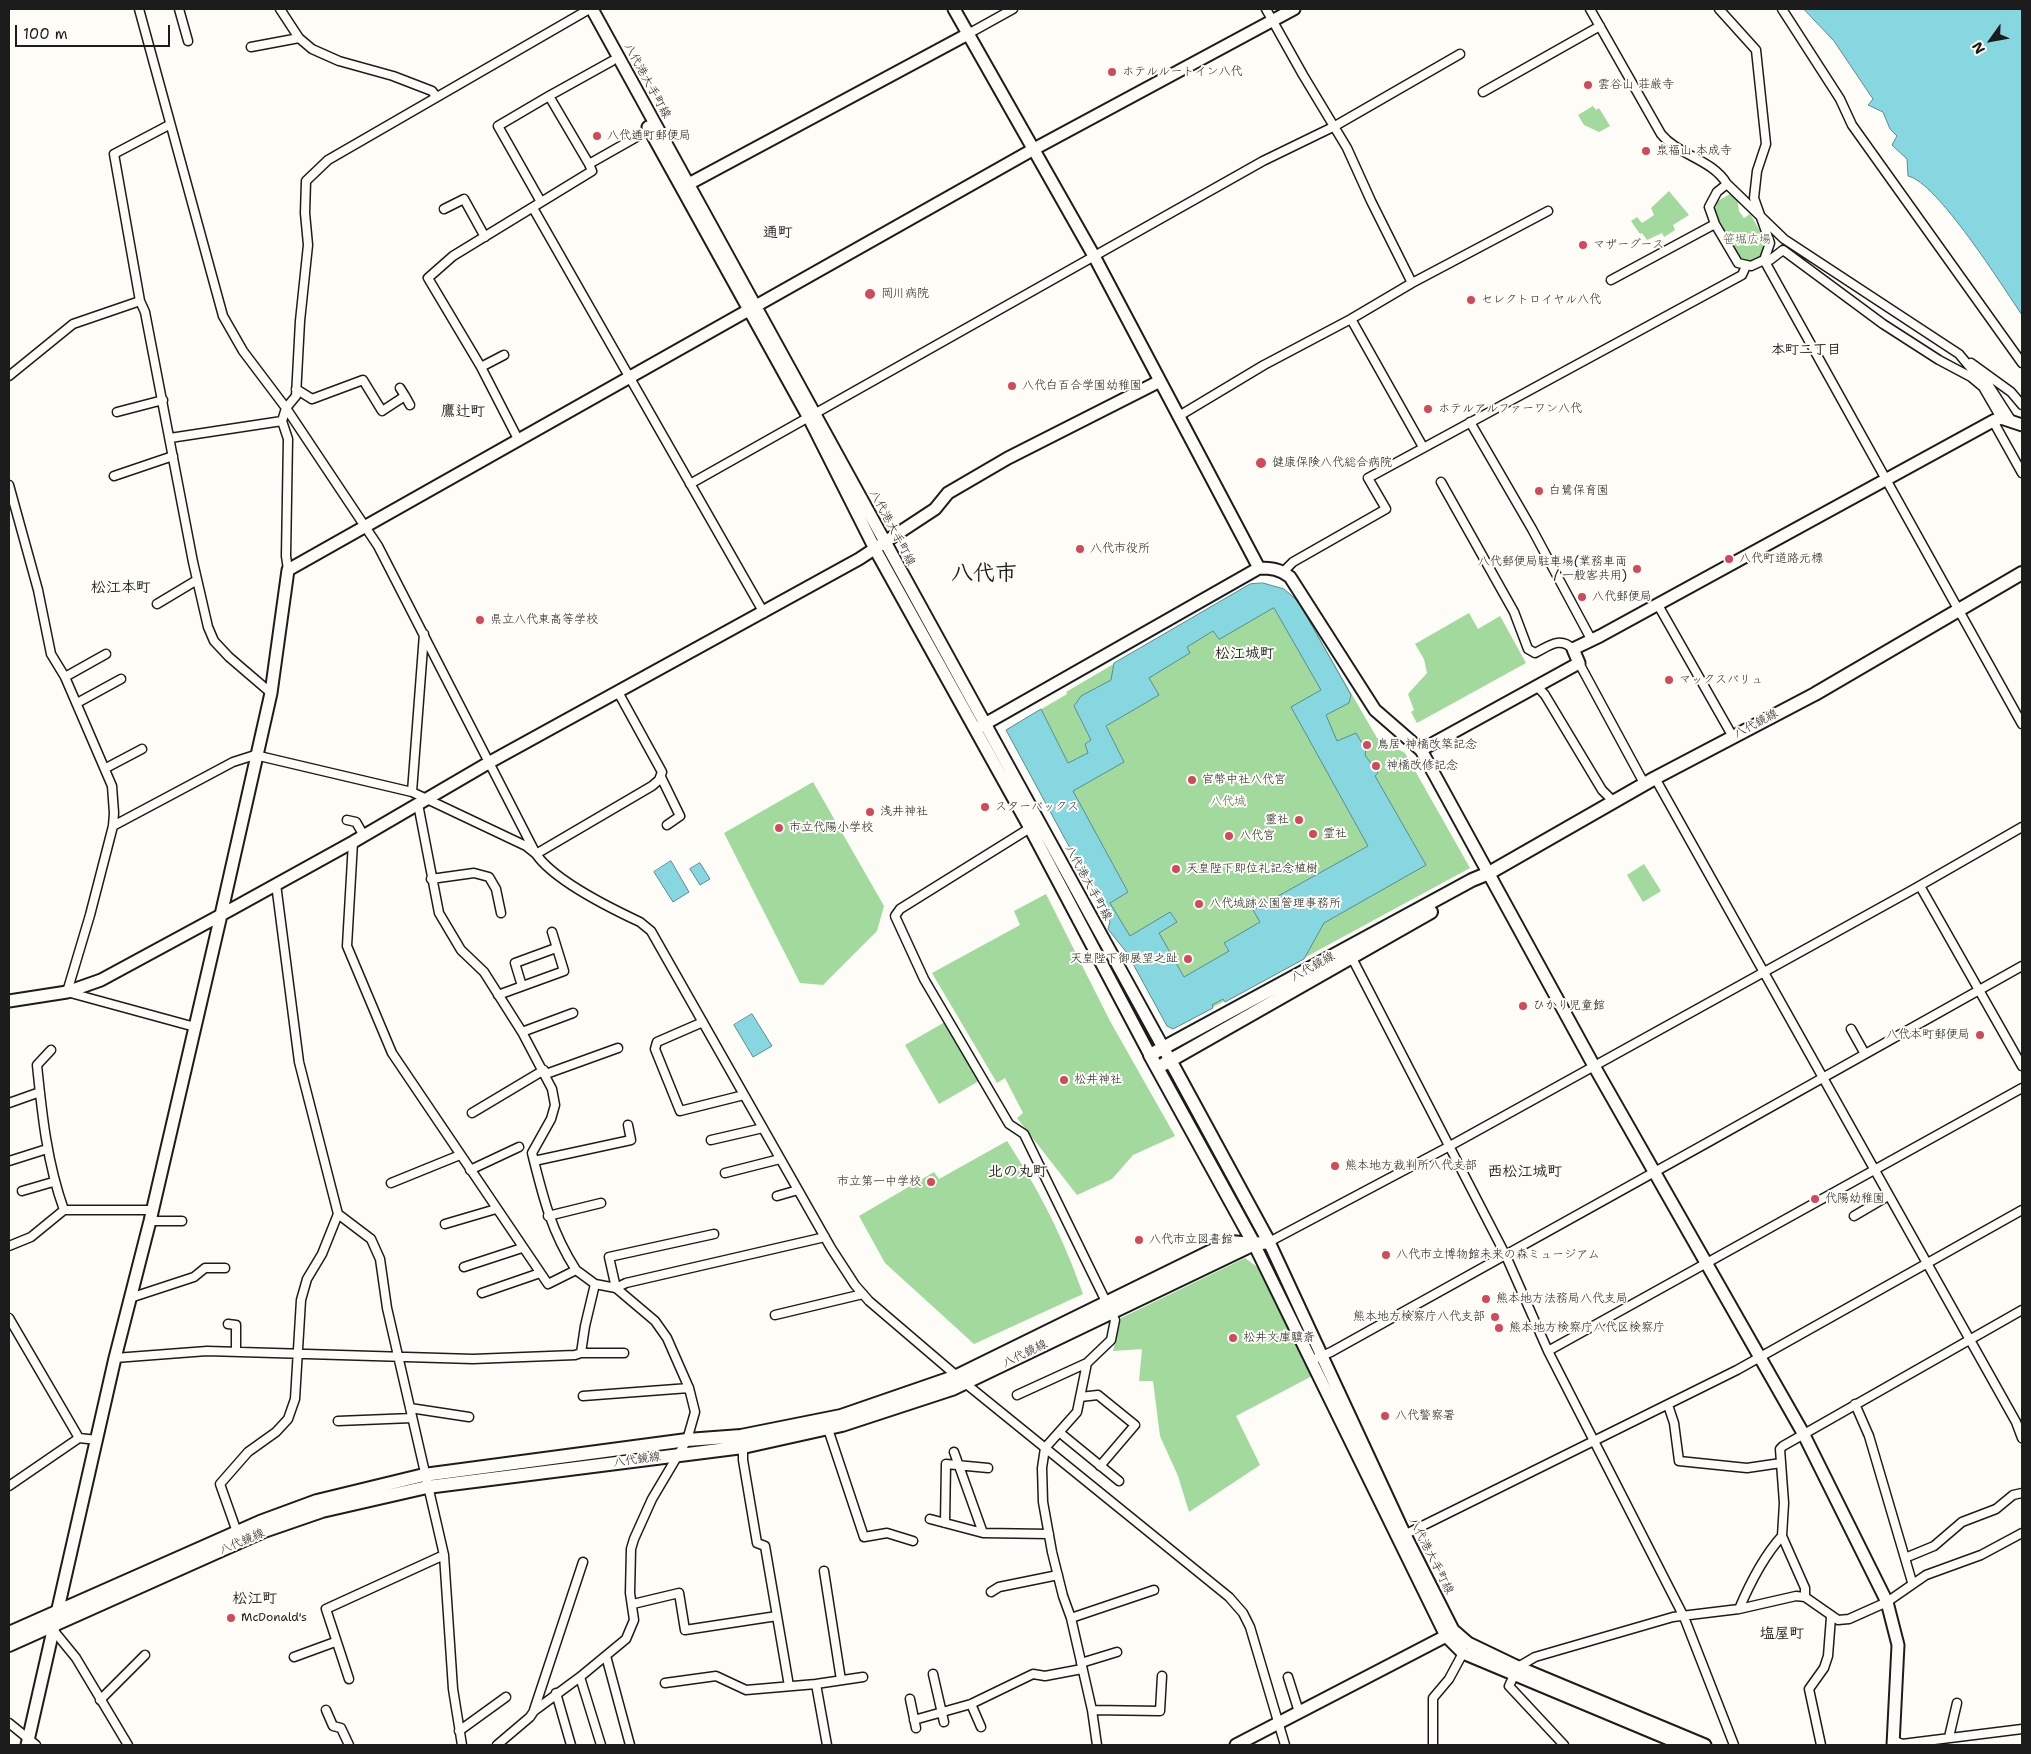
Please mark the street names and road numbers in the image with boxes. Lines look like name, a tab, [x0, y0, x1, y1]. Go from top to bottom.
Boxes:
street label: 八代港大手町線	[620, 41, 674, 121]
street label: 八代港大手町線	[866, 488, 918, 568]
street label: 八代鏡線	[1731, 706, 1781, 742]
street label: 八代港大手町線	[1061, 843, 1115, 923]
street label: 八代鏡線	[1289, 949, 1337, 985]
street label: 八代鏡線	[1000, 1337, 1050, 1371]
street label: 八代鏡線	[612, 1450, 662, 1470]
street label: 八代港大手町線	[1406, 1515, 1456, 1597]
street label: 八代鏡線	[217, 1526, 267, 1558]

